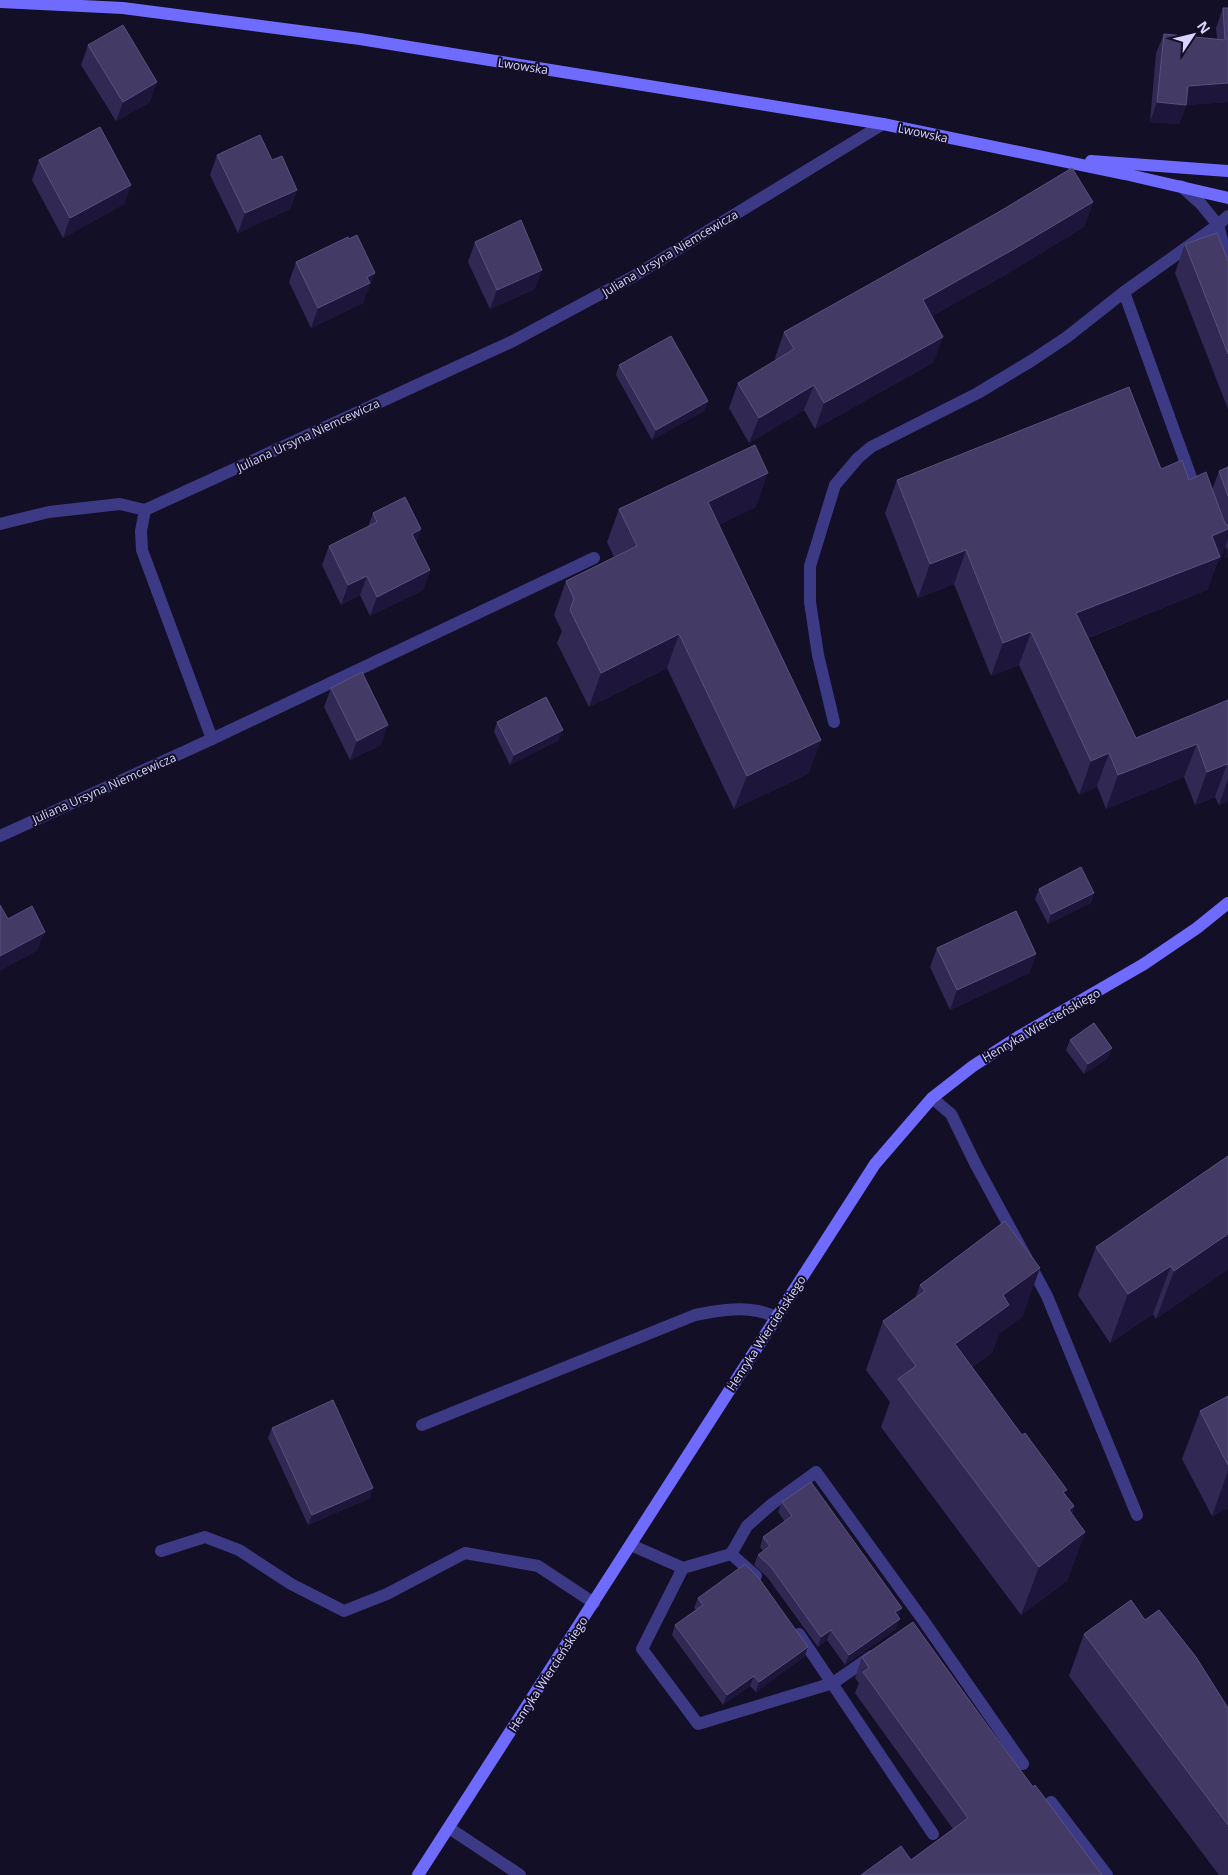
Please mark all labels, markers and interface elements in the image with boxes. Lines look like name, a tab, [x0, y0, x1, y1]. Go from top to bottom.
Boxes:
north arrow	[1168, 10, 1218, 60]
text: N	[1193, 17, 1215, 37]
street label: Lwowska	[497, 54, 549, 78]
street label: Lwowska	[896, 119, 950, 147]
street label: Juliana Ursyna Niemcewicza	[598, 206, 741, 301]
street label: Juliana Ursyna Niemcewicza	[233, 394, 382, 476]
street label: Juliana Ursyna Niemcewicza	[28, 749, 179, 828]
street label: Henryka Wiercieńskiego	[979, 984, 1103, 1066]
street label: Henryka Wiercieńskiego	[722, 1272, 810, 1394]
street label: Henryka Wiercieńskiego	[504, 1613, 592, 1735]

